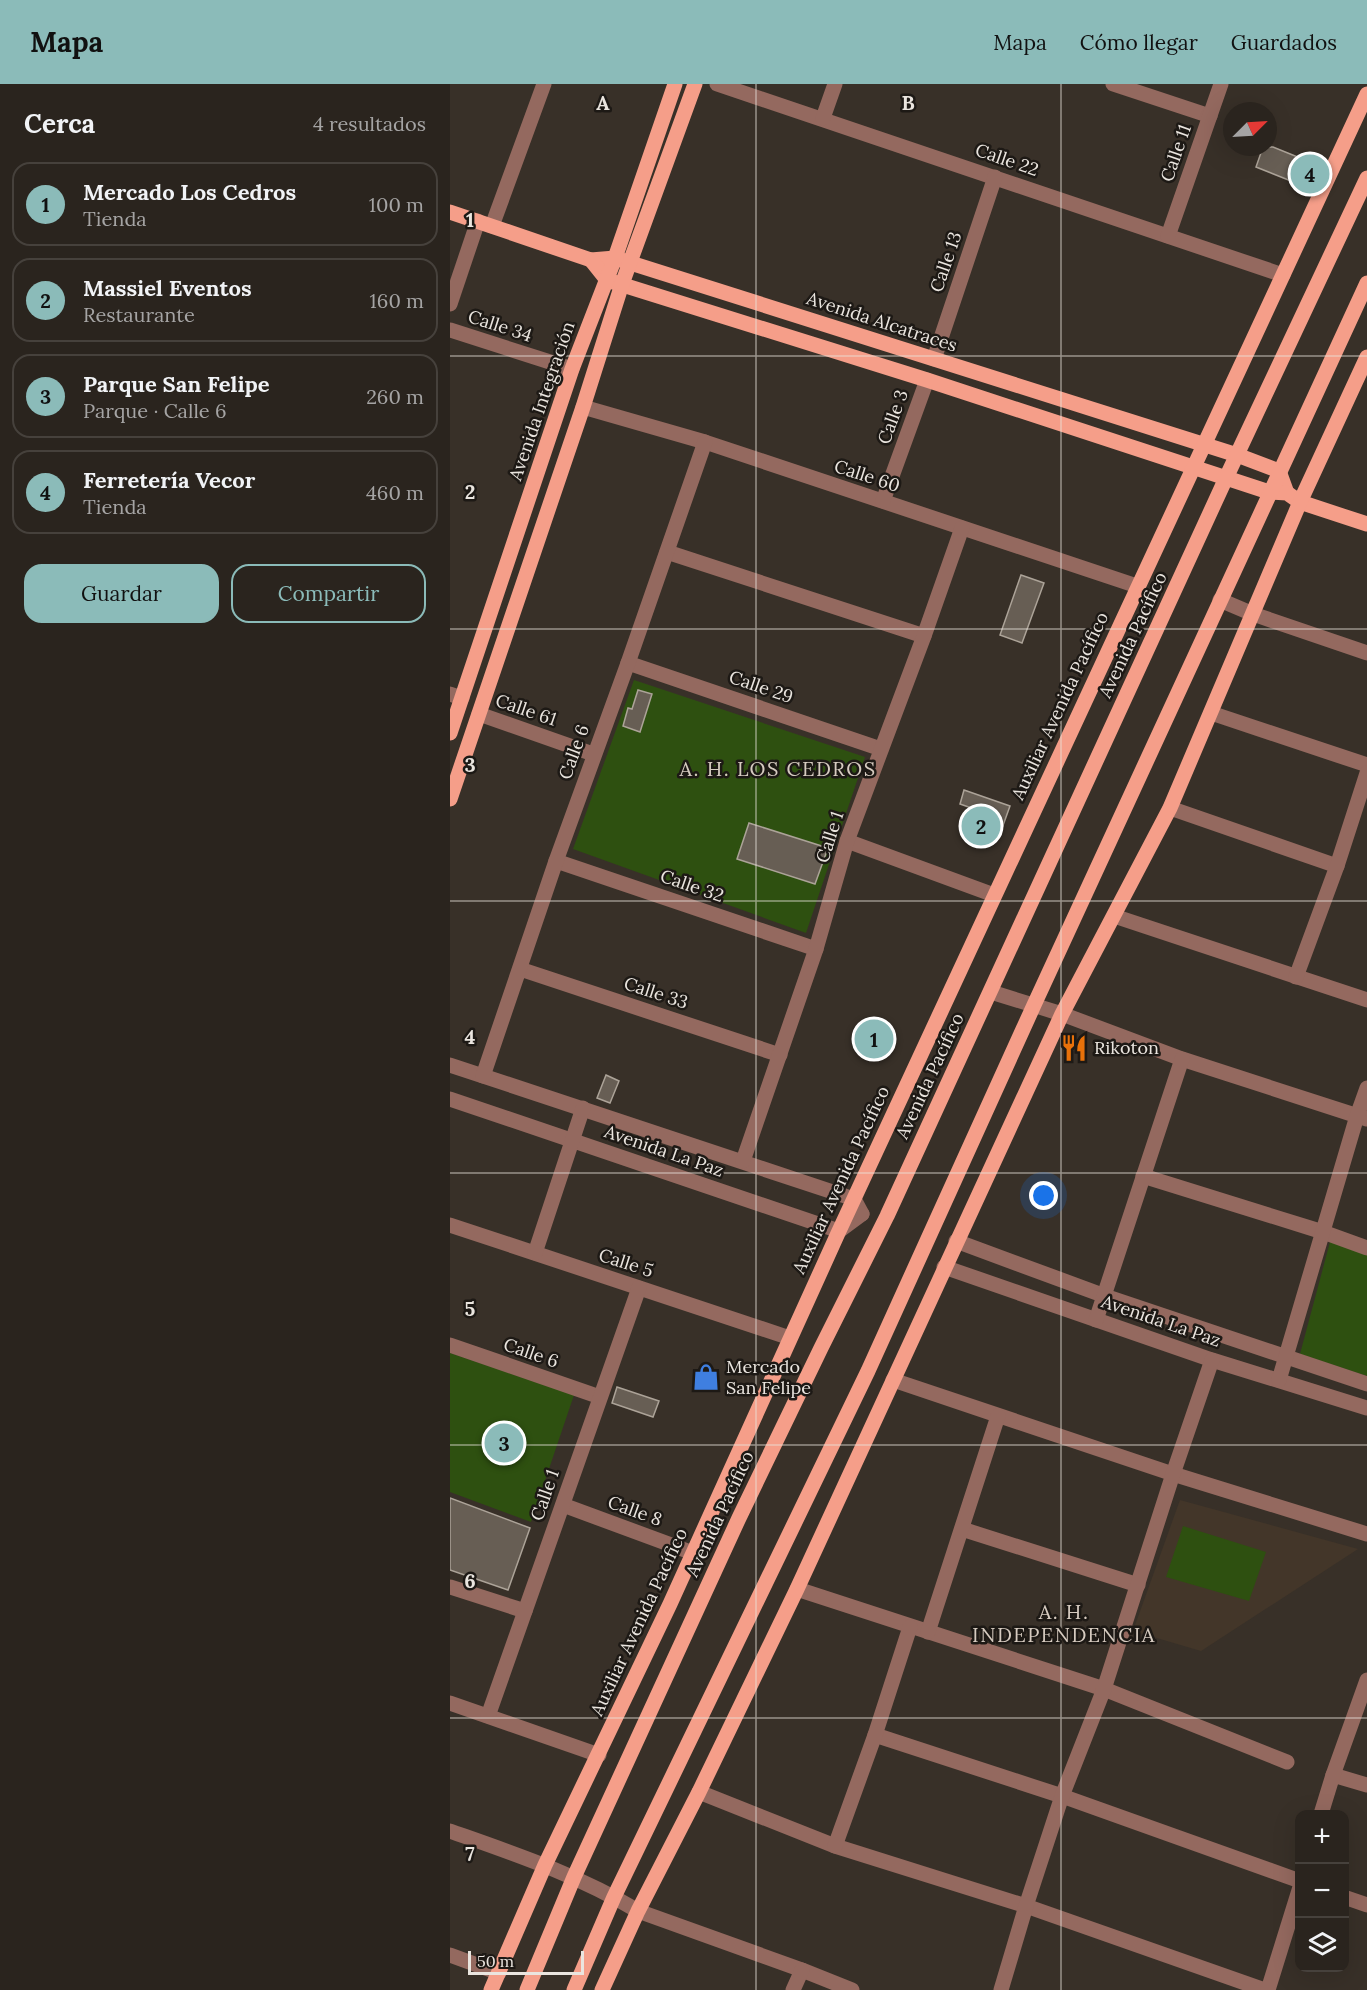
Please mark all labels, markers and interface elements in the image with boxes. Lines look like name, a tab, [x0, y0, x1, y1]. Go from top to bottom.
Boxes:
text: Mapa	[30, 24, 103, 60]
text: Mapa	[993, 29, 1047, 56]
text: Cómo llegar	[1080, 29, 1198, 56]
text: Guardados	[1231, 29, 1337, 56]
text: A	[596, 90, 610, 115]
text: B	[901, 90, 915, 115]
north arrow	[1223, 102, 1277, 156]
text: Cerca	[24, 107, 95, 140]
text: 4 resultados	[313, 111, 426, 136]
street label: Calle 11	[1155, 121, 1196, 185]
street label: Calle 22	[972, 138, 1042, 181]
pin: 4	[1290, 152, 1330, 196]
text: Mercado Los Cedros	[83, 178, 296, 206]
text: 1	[41, 192, 50, 217]
text: 100 m	[369, 192, 424, 217]
text: Tienda	[83, 206, 147, 231]
text: 1	[466, 207, 474, 232]
street label: Calle 13	[924, 228, 967, 295]
text: Massiel Eventos	[83, 274, 252, 302]
street label: Avenida Alcatraces	[803, 286, 960, 357]
text: 2	[40, 288, 51, 313]
text: 160 m	[370, 288, 424, 313]
text: Restaurante	[83, 302, 195, 327]
street label: Calle 34	[465, 304, 535, 347]
street label: Avenida Integración	[503, 318, 580, 484]
text: Parque San Felipe	[83, 370, 270, 398]
text: 3	[40, 384, 51, 409]
text: 260 m	[366, 384, 424, 409]
street label: Calle 3	[872, 386, 913, 447]
text: Parque · Calle 6	[83, 398, 226, 423]
street label: Calle 60	[831, 454, 903, 497]
text: Ferretería Vecor	[83, 466, 255, 494]
text: 2	[465, 479, 475, 504]
text: 4	[40, 480, 51, 505]
text: 460 m	[366, 480, 424, 505]
text: Tienda	[83, 494, 147, 519]
button: Guardar	[24, 564, 219, 623]
button: Compartir	[231, 564, 426, 623]
street label: Avenida Pacífico	[1093, 568, 1172, 702]
street label: Auxiliar Avenida Pacífico	[1005, 608, 1113, 804]
street label: Calle 29	[726, 665, 796, 708]
street label: Calle 61	[493, 688, 560, 731]
street label: Calle 6	[553, 721, 594, 782]
text: 3	[464, 752, 476, 777]
district label: A. H. LOS CEDROS	[678, 756, 877, 781]
pin: 2	[962, 804, 1000, 848]
street label: Calle 1	[810, 808, 849, 865]
street label: Calle 32	[657, 864, 727, 907]
street label: Calle 33	[621, 971, 691, 1014]
street label: Avenida Pacífico	[890, 1009, 969, 1143]
pin: 1	[854, 1016, 894, 1062]
text: 4	[465, 1024, 476, 1049]
restaurant icon: Rikoton	[1059, 1033, 1089, 1063]
place label: Rikoton	[1094, 1036, 1159, 1059]
street label: Auxiliar Avenida Pacífico	[786, 1082, 894, 1278]
street label: Avenida La Paz	[601, 1119, 727, 1182]
your location	[1029, 1181, 1058, 1210]
street label: Calle 5	[596, 1243, 656, 1282]
street label: Avenida La Paz	[1098, 1289, 1224, 1352]
text: 5	[465, 1296, 476, 1321]
street label: Calle 6	[501, 1332, 562, 1373]
place label: Mercado San Felipe	[726, 1355, 811, 1399]
shop icon: Mercado San Felipe	[691, 1362, 721, 1392]
pin: 3	[484, 1420, 524, 1466]
street label: Avenida Pacífico	[680, 1447, 759, 1581]
street label: Calle 1	[525, 1466, 564, 1524]
street label: Calle 8	[605, 1490, 666, 1531]
street label: Auxiliar Avenida Pacífico	[584, 1524, 692, 1720]
text: 6	[464, 1568, 476, 1593]
district label: A. H. INDEPENDENCIA	[972, 1599, 1156, 1647]
map controls	[1295, 1810, 1349, 1972]
button: +	[1295, 1810, 1349, 1864]
text: 7	[465, 1841, 475, 1866]
button: −	[1295, 1864, 1349, 1918]
button: layers	[1295, 1918, 1349, 1972]
scale bar	[468, 1948, 584, 1976]
text: 50 m	[477, 1951, 514, 1971]

